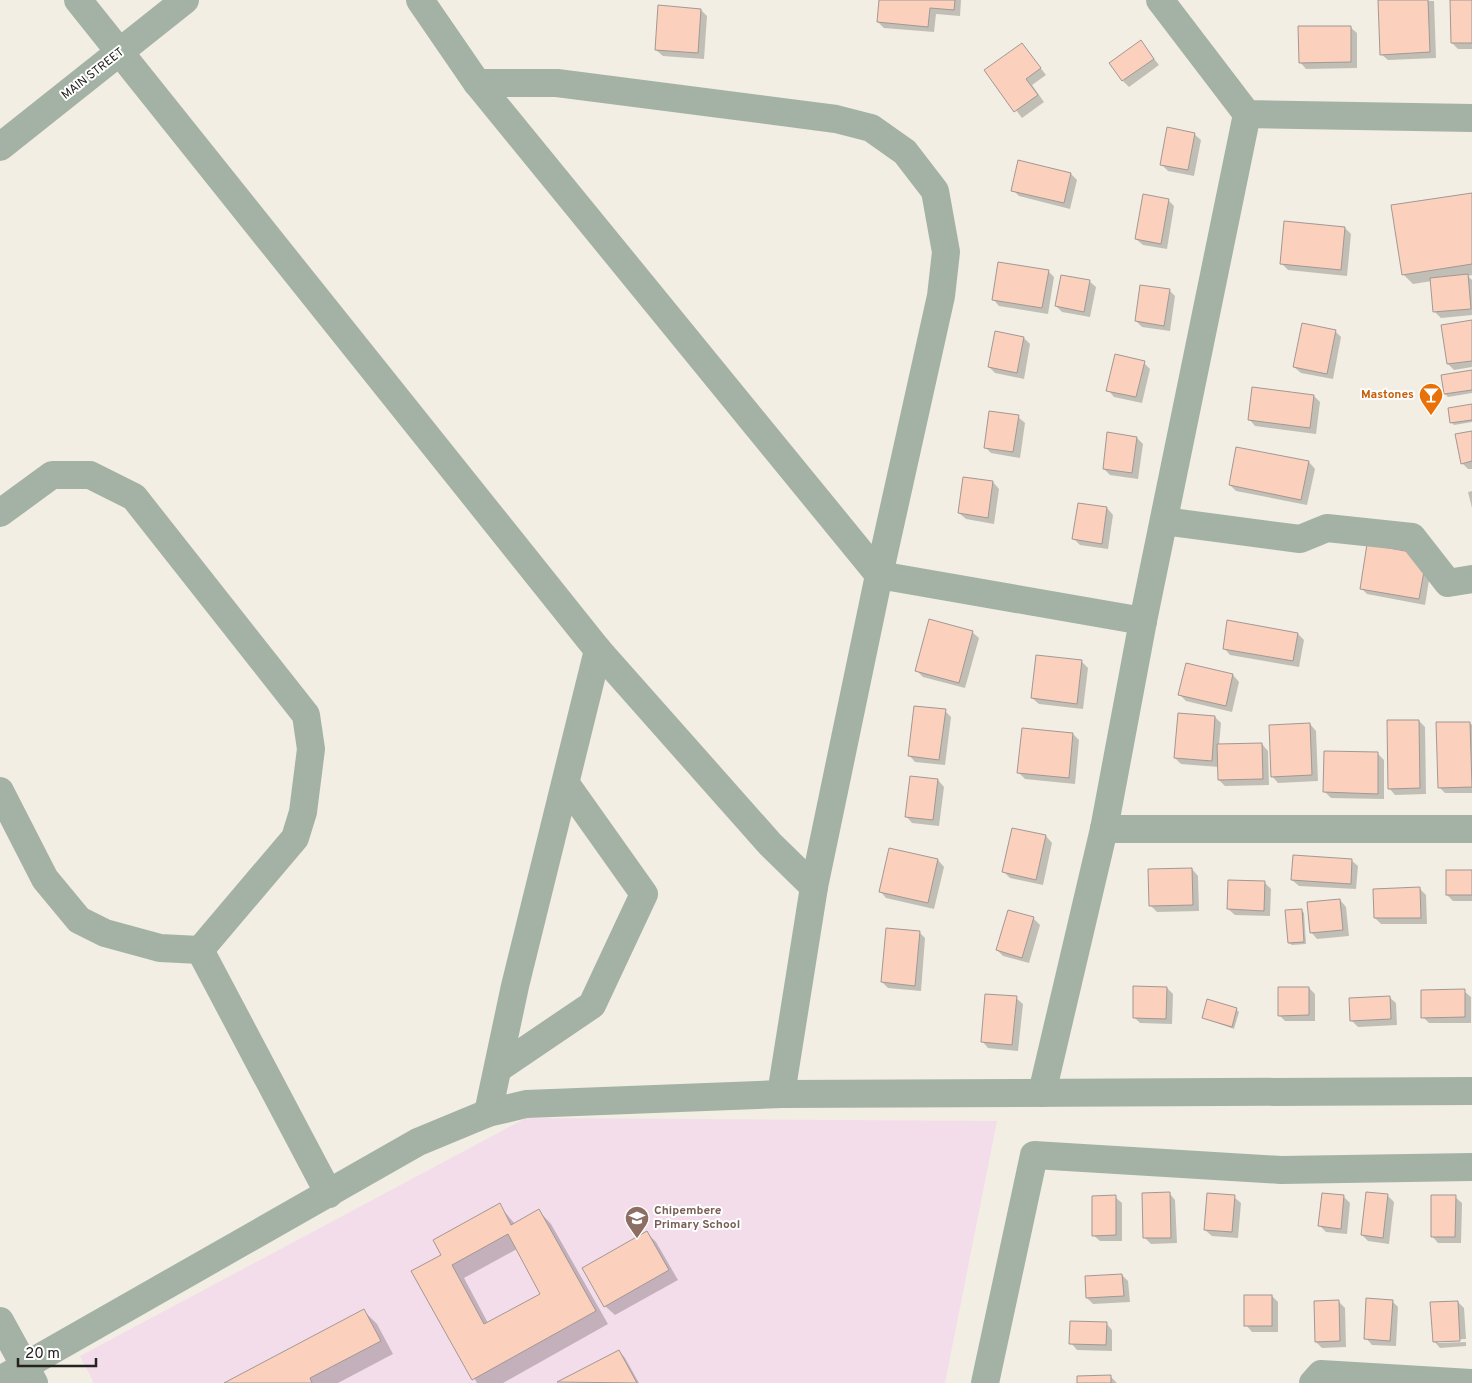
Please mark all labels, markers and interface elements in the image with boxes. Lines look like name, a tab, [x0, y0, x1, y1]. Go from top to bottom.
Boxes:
street label: MAIN STREET	[58, 45, 128, 103]
bar icon: Mastones	[1418, 382, 1444, 416]
place label: Mastones	[1361, 387, 1414, 403]
place label: Chipembere Primary School	[654, 1203, 740, 1233]
school or university icon: Chipembere Primary School	[624, 1205, 650, 1239]
scale bar	[18, 1336, 95, 1368]
text: 20 m	[25, 1345, 60, 1364]

